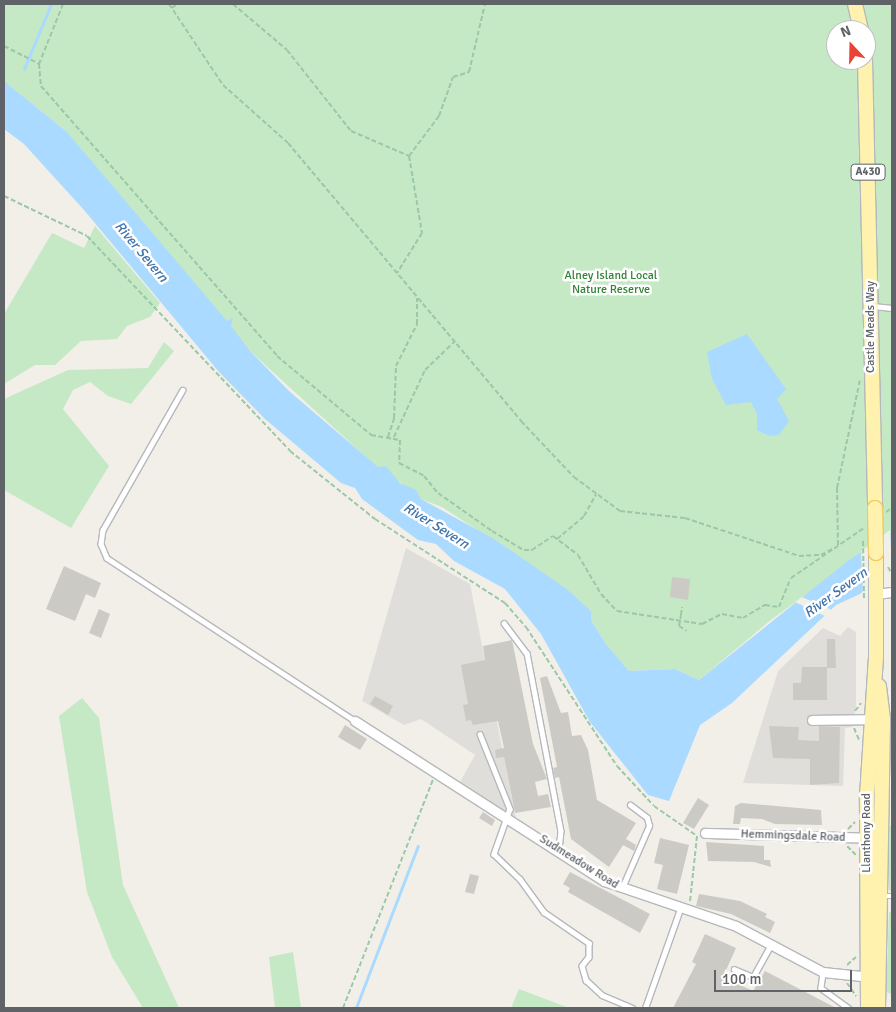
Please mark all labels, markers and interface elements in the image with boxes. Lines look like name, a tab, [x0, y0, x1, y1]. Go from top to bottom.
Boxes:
north arrow	[826, 20, 876, 70]
text: N	[838, 22, 853, 41]
road number: A430	[850, 163, 886, 180]
water label: River Severn	[111, 218, 171, 286]
park label: Alney Island Local Nature Reserve	[565, 269, 657, 297]
street label: Castle Meads Way	[864, 281, 878, 373]
water label: River Severn	[400, 499, 472, 553]
water label: River Severn	[801, 564, 871, 622]
street label: Llanthony Road	[860, 793, 874, 873]
street label: Hemmingsdale Road	[740, 827, 846, 845]
street label: Sudmeadow Road	[537, 832, 621, 892]
scale bar	[716, 960, 854, 992]
text: 100 m	[722, 970, 762, 988]

